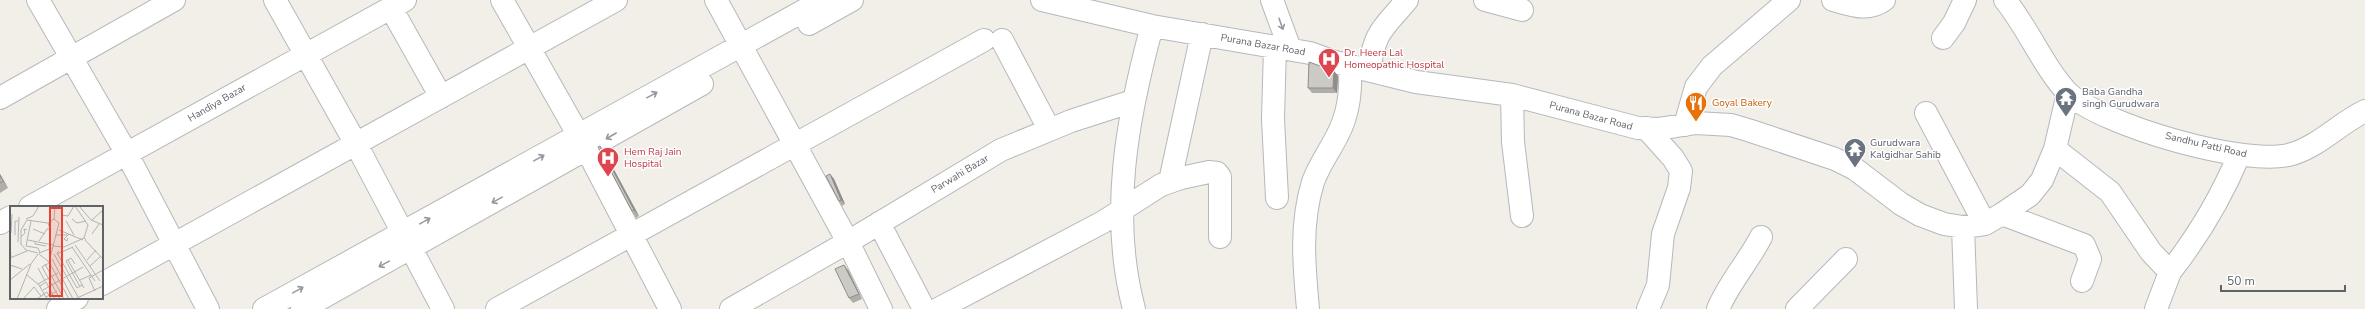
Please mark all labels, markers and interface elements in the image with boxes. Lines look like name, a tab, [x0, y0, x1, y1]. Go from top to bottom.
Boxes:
one-way arrow	[1278, 18, 1285, 31]
street label: Purana Bazar Road	[1220, 31, 1307, 59]
hospital icon: Dr. Heera Lal Homeopathic Hospital	[1316, 46, 1342, 79]
place label: Dr. Heera Lal Homeopathic Hospital	[1344, 46, 1444, 72]
street label: Handiya Bazar	[185, 80, 249, 125]
temple icon: Baba Gandha singh Gurudwara	[2053, 85, 2079, 118]
place label: Baba Gandha singh Gurudwara	[2082, 85, 2159, 111]
one-way arrow	[646, 90, 658, 98]
restaurant icon: Goyal Bakery	[1683, 90, 1709, 123]
place label: Goyal Bakery	[1712, 96, 1773, 110]
street label: Purana Bazar Road	[1548, 98, 1634, 134]
street label: Sandhu Patti Road	[2164, 129, 2248, 161]
one-way arrow	[605, 133, 617, 141]
temple icon: Gurudwara Kalgidhar Sahib	[1842, 136, 1868, 169]
place label: Gurudwara Kalgidhar Sahib	[1870, 136, 1941, 162]
hospital icon: Hem Raj Jain Hospital	[595, 145, 621, 178]
place label: Hem Raj Jain Hospital	[624, 145, 682, 171]
street label: Parwahi Bazar	[929, 151, 992, 197]
one-way arrow	[532, 154, 544, 161]
one-way arrow	[492, 197, 504, 205]
inset map	[10, 206, 103, 299]
one-way arrow	[418, 216, 430, 224]
one-way arrow	[378, 260, 390, 268]
scale bar	[2221, 267, 2345, 293]
text: 50 m	[2227, 273, 2255, 289]
one-way arrow	[292, 286, 304, 294]

